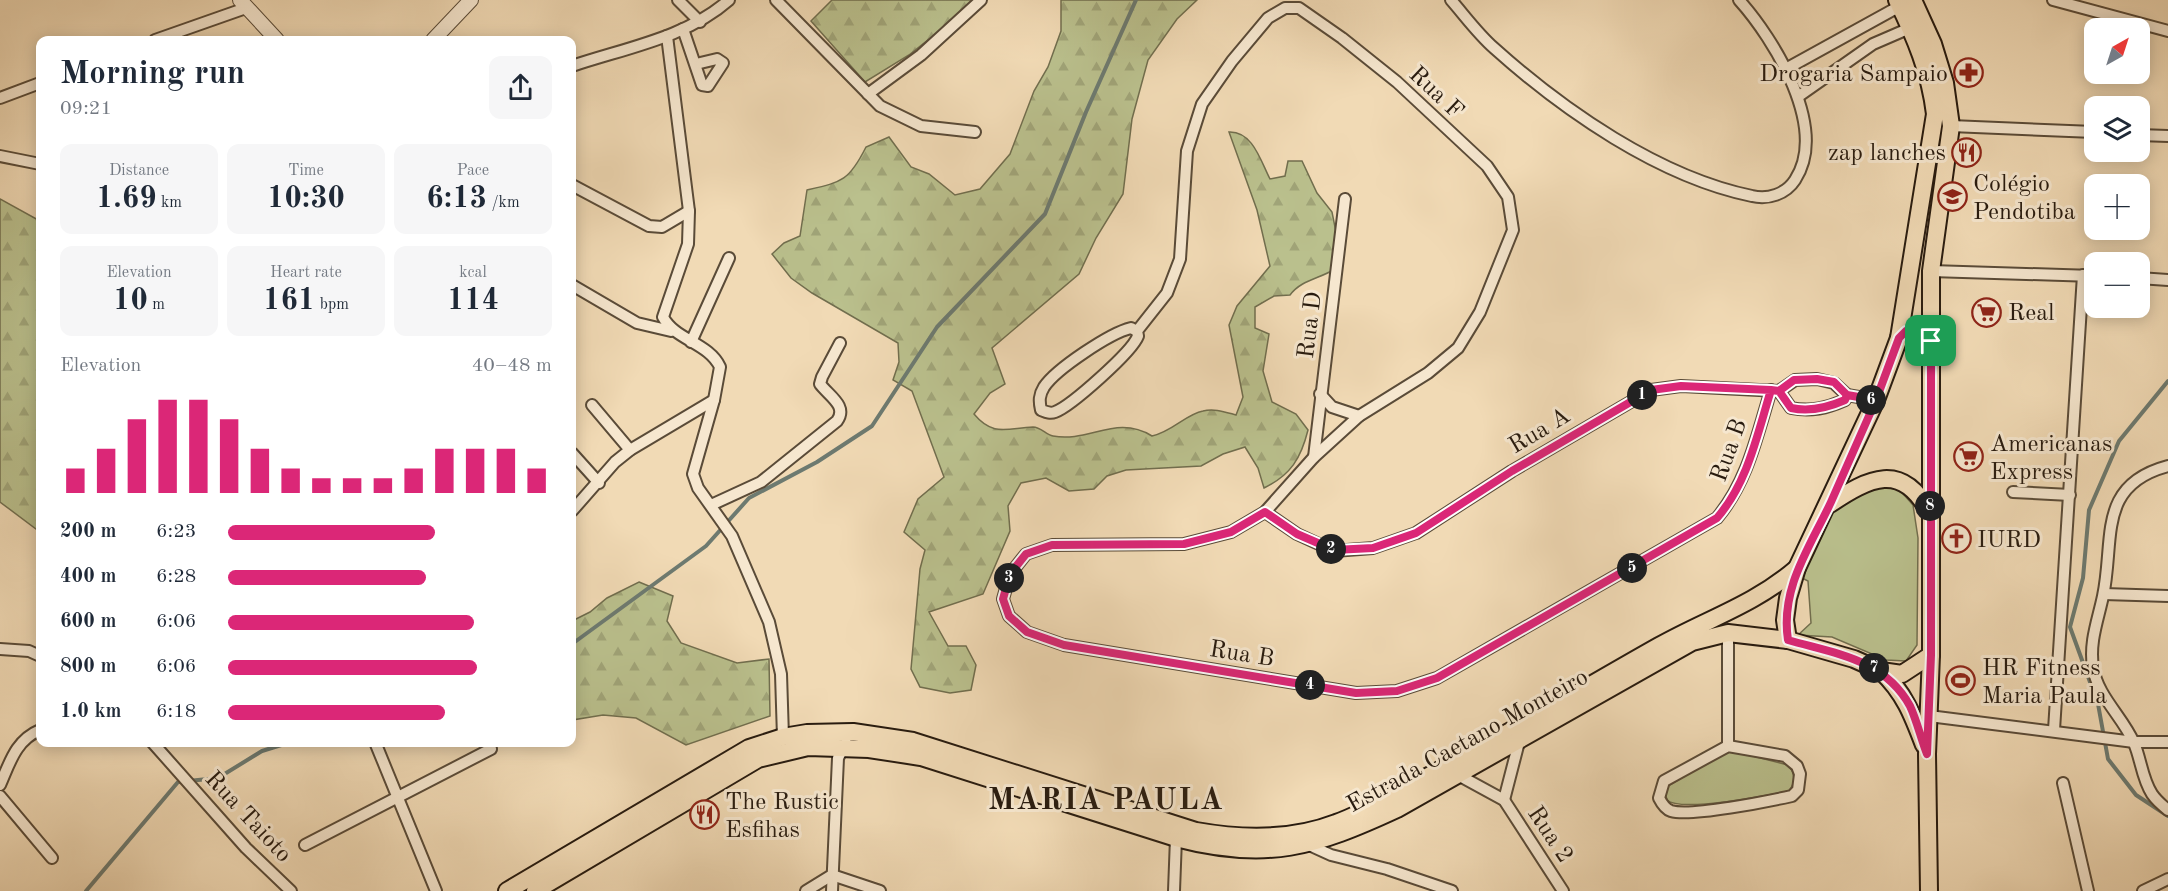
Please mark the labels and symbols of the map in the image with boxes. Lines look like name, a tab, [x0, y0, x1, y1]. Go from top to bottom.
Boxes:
north arrow	[2084, 18, 2150, 84]
pharmacy icon: Drogaria Sampaio	[1953, 57, 1985, 89]
street label: Rua F	[1404, 63, 1468, 124]
place label: Drogaria Sampaio	[1759, 63, 1948, 87]
restaurant icon: zap lanches	[1951, 136, 1983, 168]
place label: zap lanches	[1828, 142, 1946, 166]
place label: Colégio Pendotiba	[1973, 173, 2076, 225]
school or university icon: Colégio Pendotiba	[1936, 181, 1968, 213]
street label: Rua D	[1295, 290, 1327, 360]
supermarket icon: Real	[1971, 296, 2003, 328]
place label: Real	[2008, 302, 2055, 326]
pin	[1905, 315, 1956, 366]
pin: 1	[1627, 380, 1657, 410]
pin: 6	[1856, 385, 1886, 415]
street label: Rua A	[1505, 404, 1575, 459]
street label: Rua B	[1707, 416, 1752, 485]
place label: Americanas Express	[1990, 433, 2112, 485]
supermarket icon: Americanas Express	[1953, 441, 1985, 473]
pin: 8	[1915, 491, 1945, 521]
church icon: IURD	[1940, 523, 1972, 555]
place label: IURD	[1977, 529, 2041, 553]
pin: 2	[1316, 534, 1346, 564]
pin: 5	[1617, 553, 1647, 583]
pin: 3	[994, 563, 1024, 593]
street label: Rua B	[1208, 638, 1276, 672]
pin: 7	[1859, 653, 1889, 683]
place label: HR Fitness Maria Paula	[1982, 657, 2107, 709]
street label: Estrada Caetano Monteiro	[1343, 665, 1593, 818]
sports icon: HR Fitness Maria Paula	[1945, 665, 1977, 697]
pin: 4	[1295, 670, 1325, 700]
street label: Rua Taioto	[200, 767, 296, 868]
district label: MARIA PAULA	[988, 786, 1224, 816]
place label: The Rustic Esfihas	[725, 791, 839, 843]
restaurant icon: The Rustic Esfihas	[688, 799, 720, 831]
street label: Rua 2	[1522, 803, 1577, 868]

